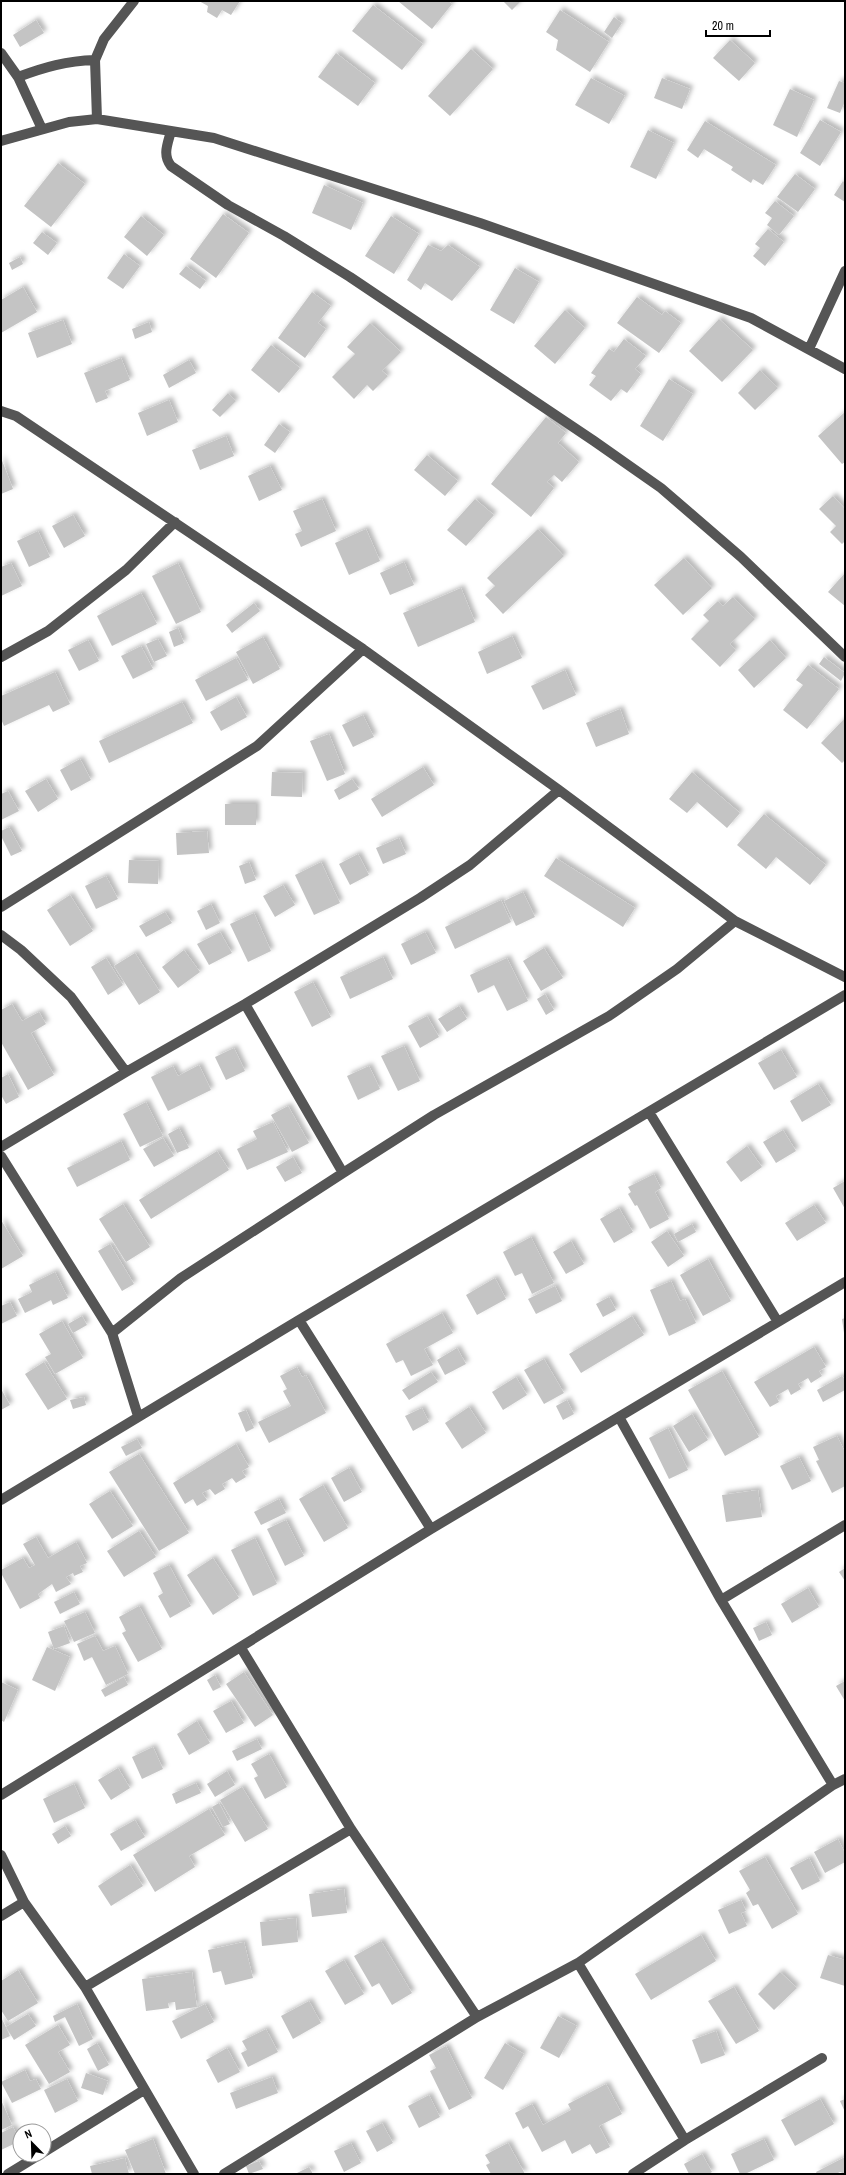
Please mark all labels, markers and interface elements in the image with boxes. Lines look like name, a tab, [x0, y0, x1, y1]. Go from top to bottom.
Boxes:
scale bar	[706, 12, 770, 38]
text: 20 m	[712, 18, 734, 34]
north arrow	[12, 2123, 52, 2163]
text: N	[22, 2126, 34, 2142]

